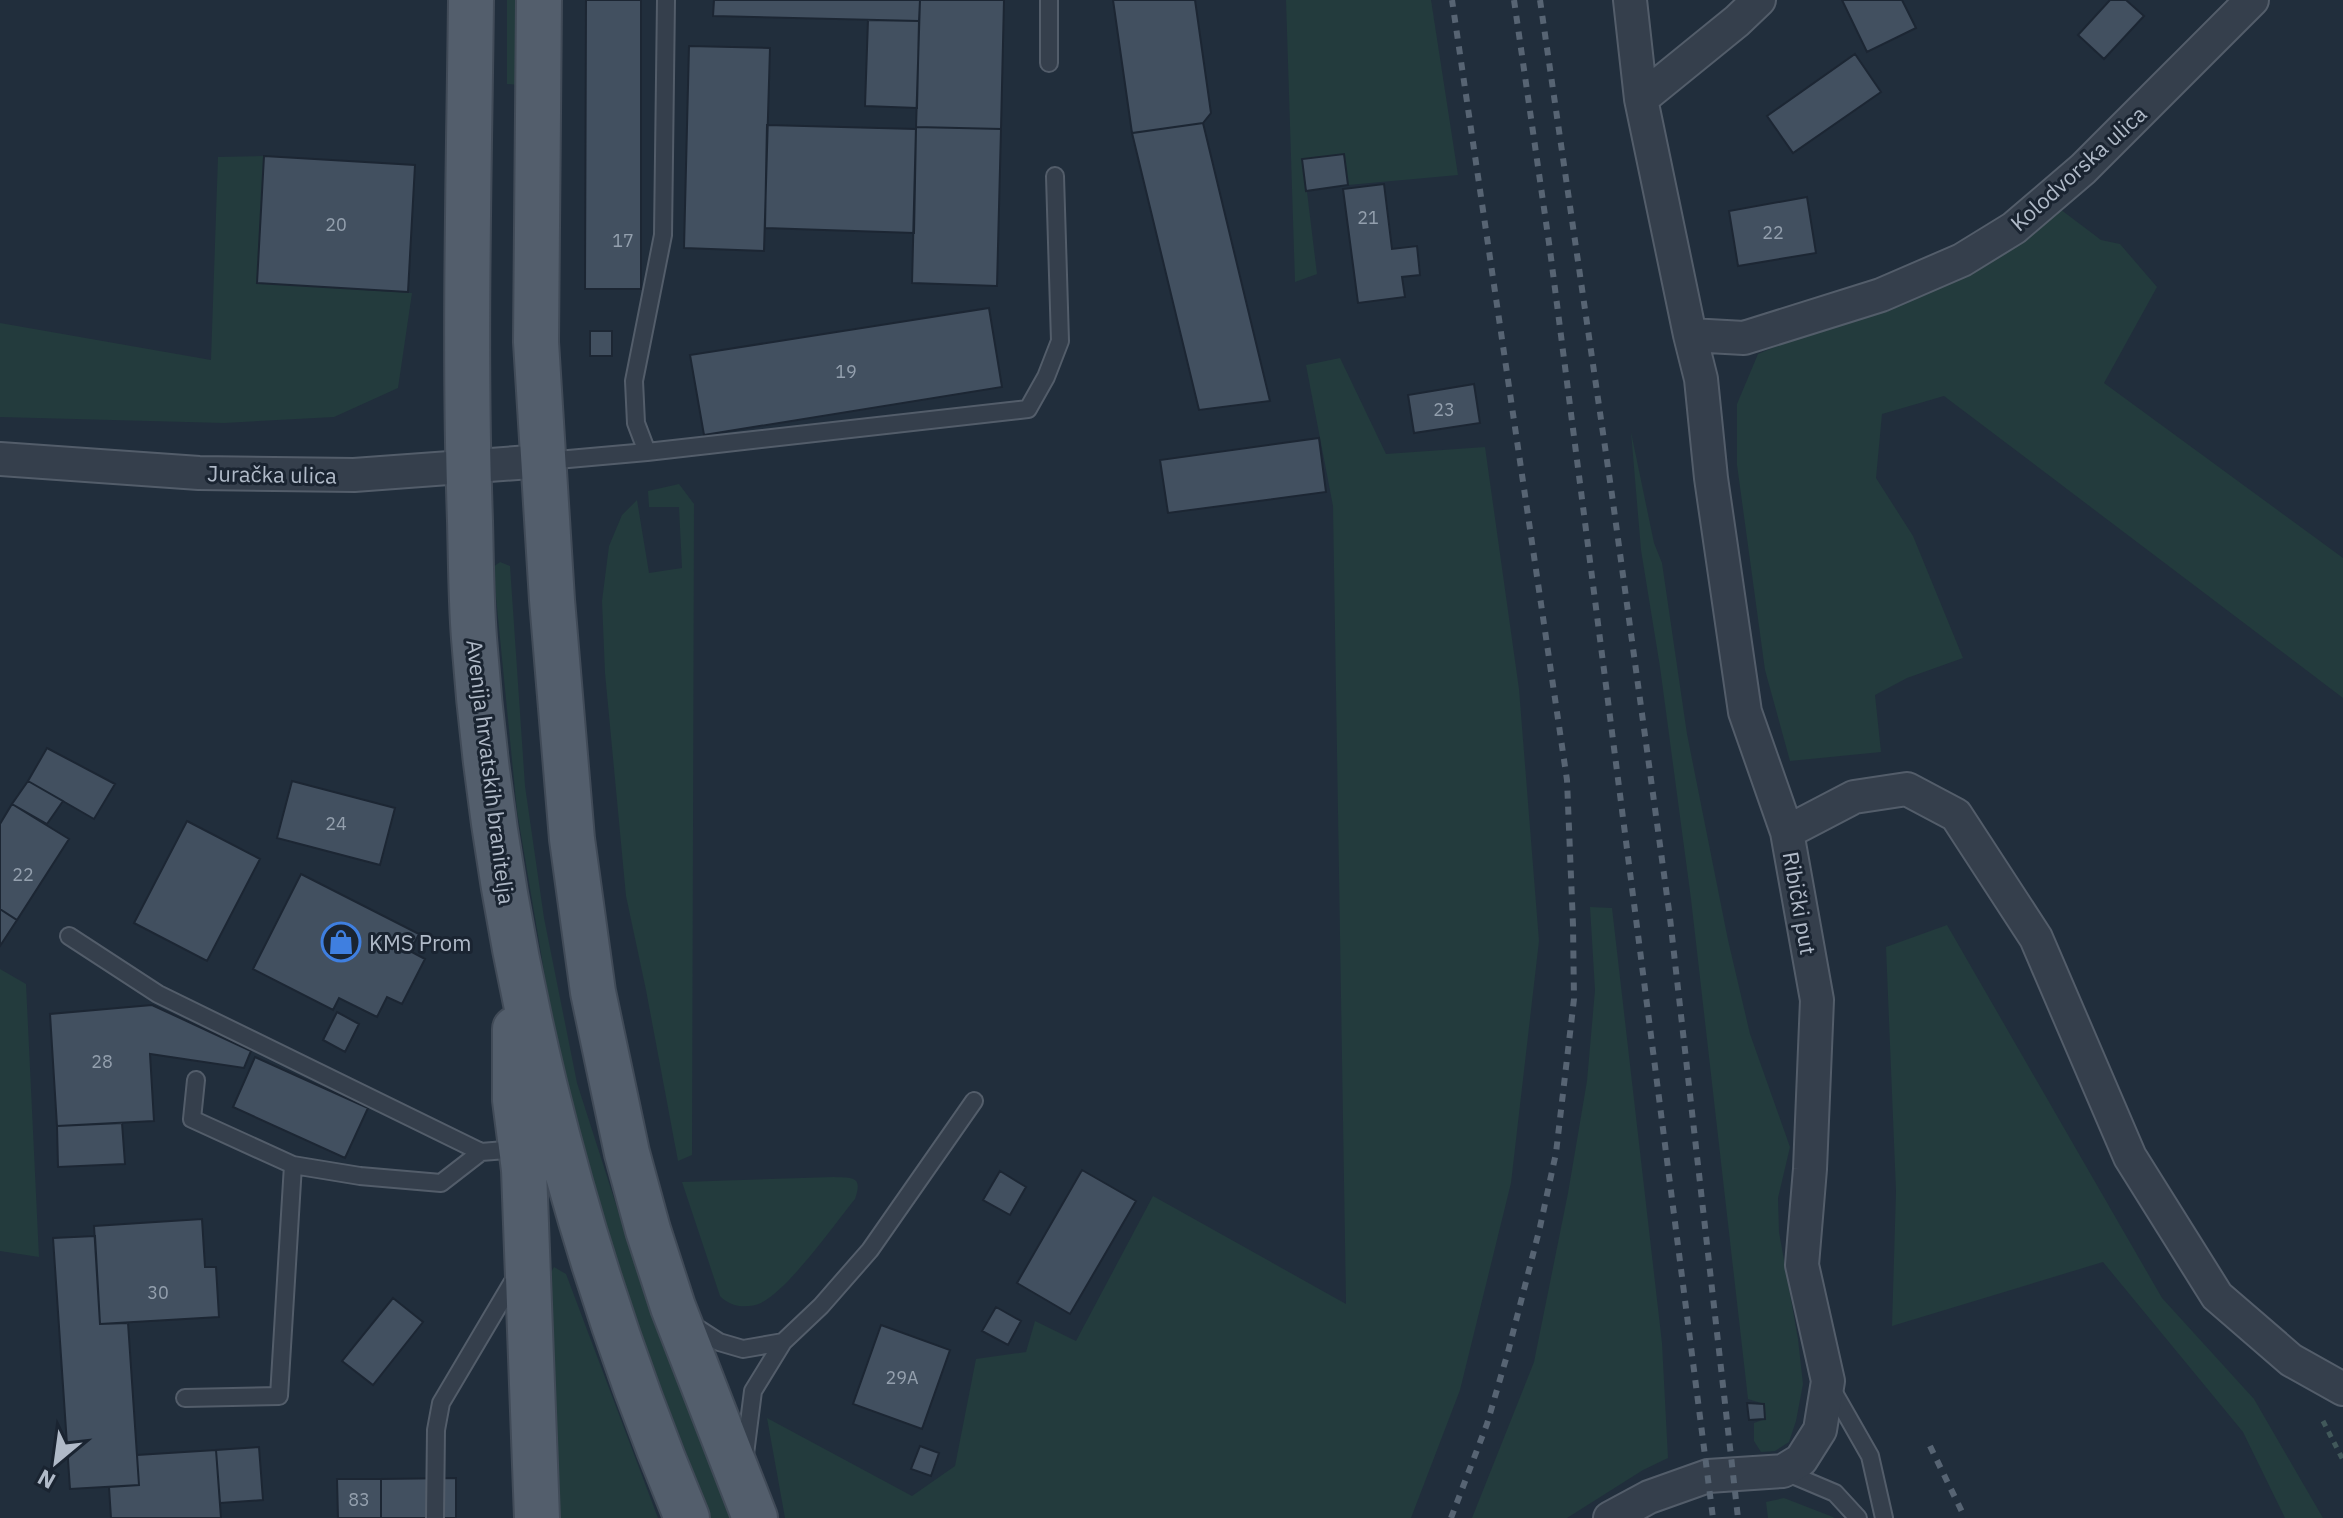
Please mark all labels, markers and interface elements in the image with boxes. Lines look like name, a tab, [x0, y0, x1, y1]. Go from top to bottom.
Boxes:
street label: Kolodvorska ulica	[2004, 99, 2152, 237]
house number: 21	[1357, 206, 1379, 229]
house number: 20	[325, 213, 347, 236]
house number: 22	[1762, 221, 1784, 244]
house number: 17	[612, 229, 634, 252]
house number: 19	[835, 360, 857, 383]
house number: 23	[1433, 398, 1455, 421]
street label: Juračka ulica	[207, 458, 337, 490]
street label: Avenija hrvatskih branitelja	[460, 638, 522, 906]
house number: 24	[325, 812, 347, 835]
street label: Ribički put	[1777, 849, 1823, 957]
house number: 22	[12, 863, 34, 886]
shop icon: KMS Prom	[320, 921, 362, 963]
place label: KMS Prom	[369, 928, 471, 957]
house number: 28	[91, 1050, 113, 1073]
house number: 30	[147, 1281, 169, 1304]
house number: 29A	[885, 1366, 919, 1389]
north arrow	[16, 1422, 96, 1502]
text: N	[32, 1463, 60, 1496]
house number: 83	[348, 1488, 370, 1511]

